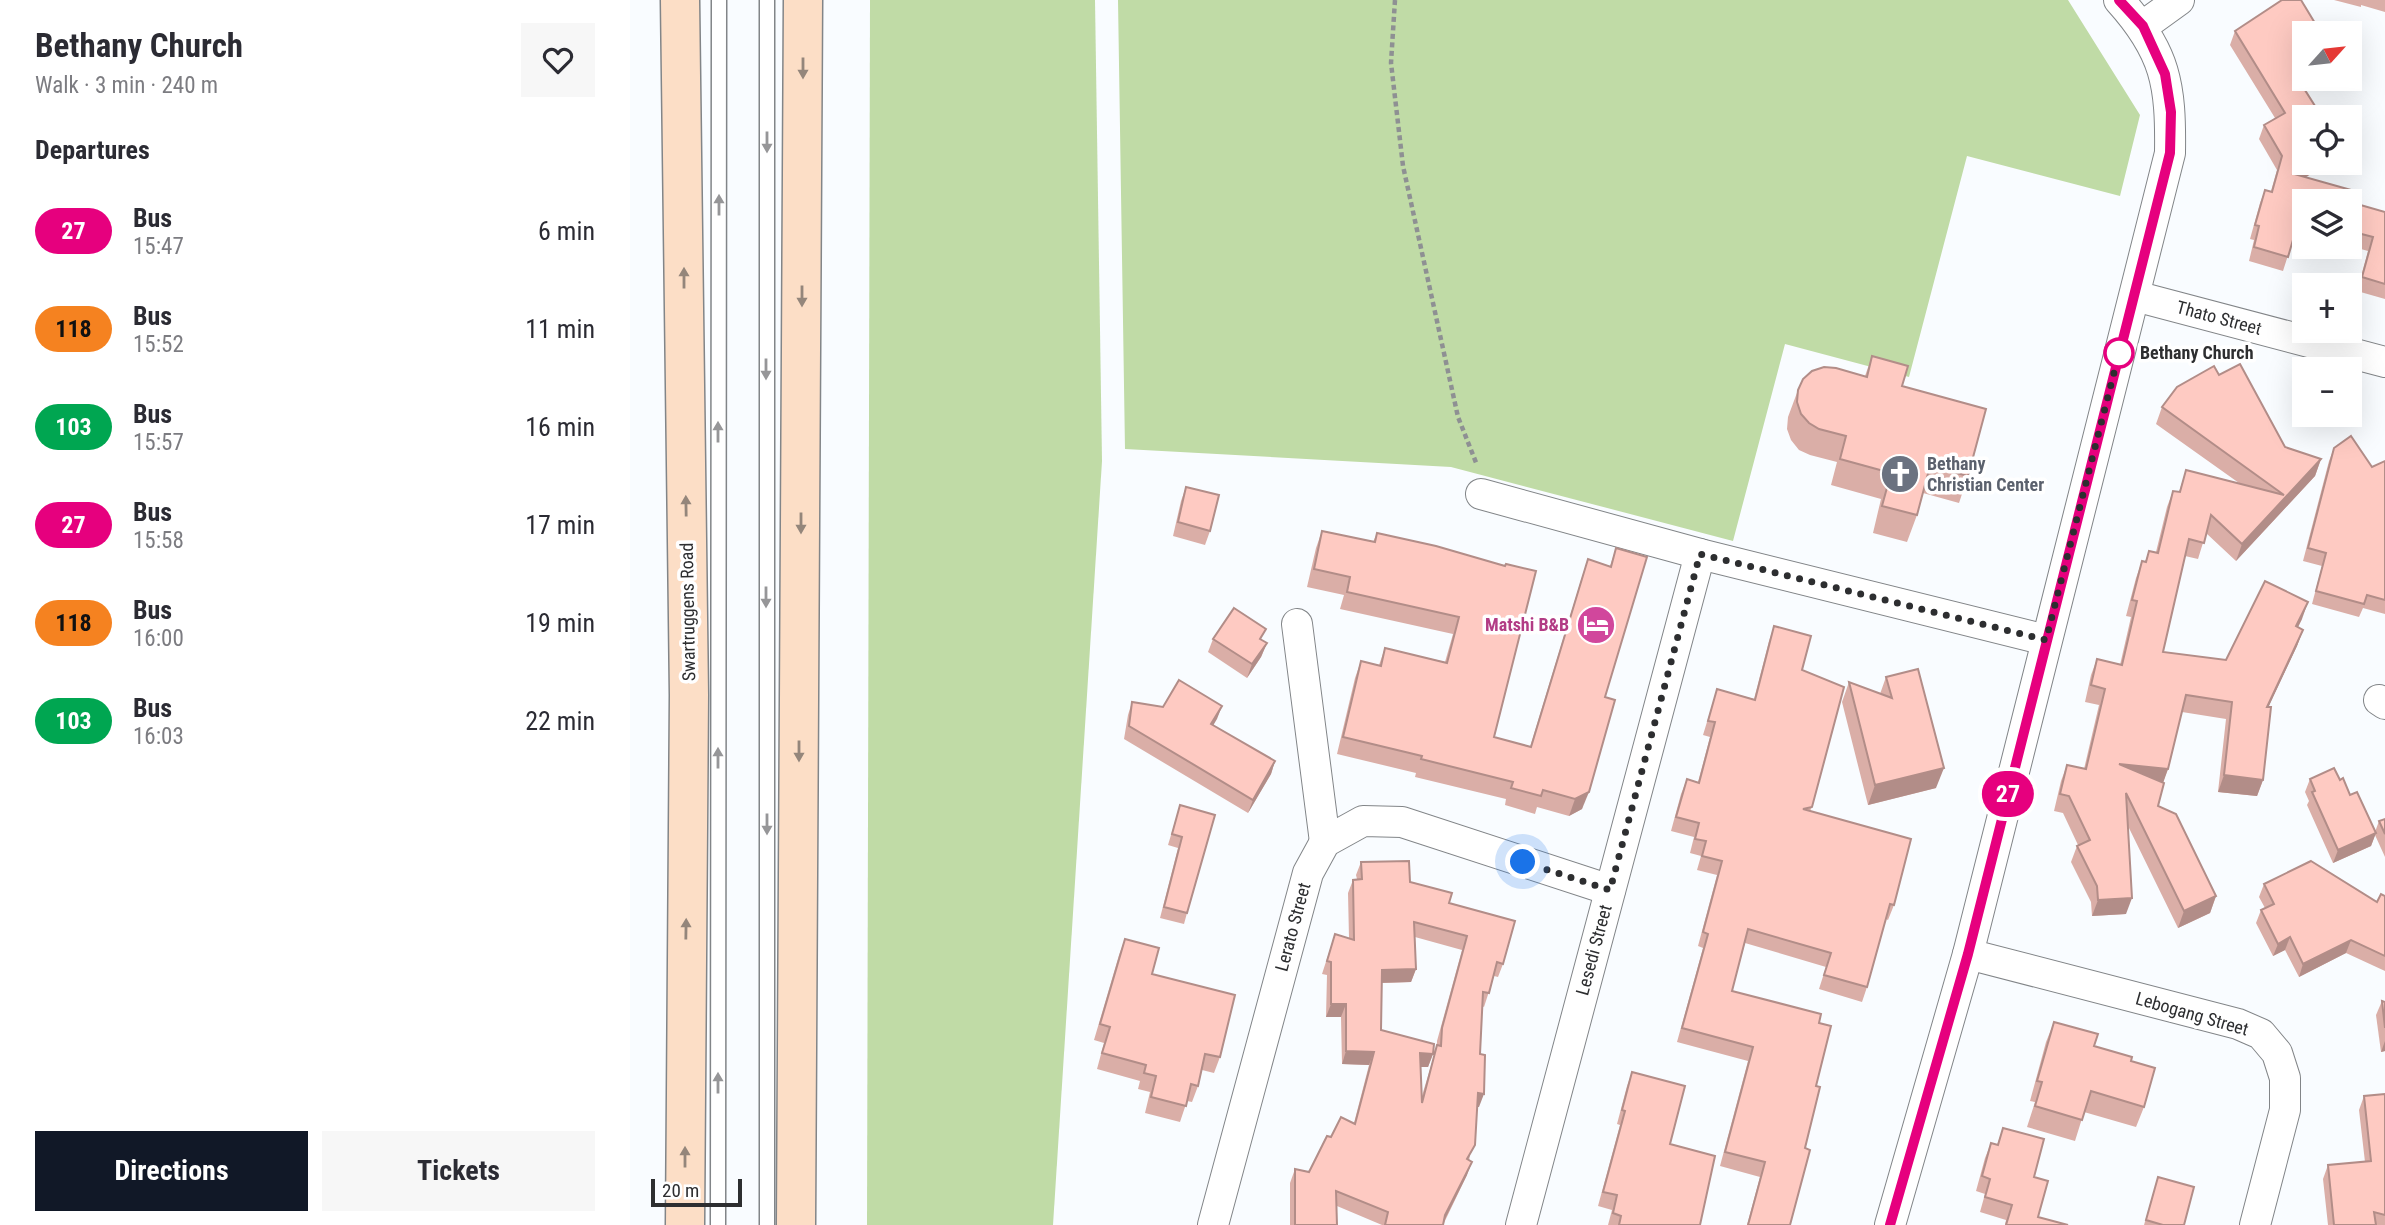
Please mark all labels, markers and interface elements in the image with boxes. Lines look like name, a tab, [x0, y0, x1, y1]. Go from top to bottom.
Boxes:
north arrow	[2292, 21, 2362, 91]
map controls	[2292, 21, 2362, 427]
button: heart	[521, 23, 595, 97]
text: Bethany Church	[35, 26, 243, 65]
one-way arrow	[797, 57, 809, 79]
text: Walk · 3 min · 240 m	[35, 72, 218, 99]
button: locate	[2292, 105, 2362, 175]
one-way arrow	[761, 131, 773, 153]
text: Departures	[35, 135, 150, 165]
button: layers	[2292, 189, 2362, 259]
one-way arrow	[713, 194, 725, 216]
text: Bus	[133, 203, 172, 233]
text: 6 min	[538, 216, 595, 246]
text: 27	[61, 217, 86, 245]
text: 15:47	[133, 233, 184, 260]
one-way arrow	[678, 267, 690, 289]
button: +	[2292, 273, 2362, 343]
one-way arrow	[796, 285, 808, 307]
street label: Thato Street	[2174, 296, 2264, 339]
text: Bus	[133, 301, 172, 331]
text: 11 min	[525, 314, 595, 344]
text: 118	[55, 315, 92, 343]
text: 15:52	[133, 331, 184, 358]
marker: Bethany Church	[2104, 338, 2134, 368]
place label: Bethany Church	[2140, 342, 2254, 363]
button: −	[2292, 357, 2362, 427]
one-way arrow	[760, 358, 772, 380]
text: Bus	[133, 399, 172, 429]
text: 16 min	[525, 412, 595, 442]
text: 103	[55, 413, 92, 441]
one-way arrow	[712, 421, 724, 443]
text: 15:57	[133, 429, 184, 456]
church icon: Bethany Christian Center	[1879, 453, 1921, 495]
place label: Bethany Christian Center	[1927, 453, 2044, 495]
one-way arrow	[680, 495, 692, 517]
text: Bus	[133, 497, 172, 527]
text: 17 min	[525, 510, 595, 540]
text: 27	[61, 511, 86, 539]
one-way arrow	[795, 512, 807, 534]
text: 15:58	[133, 527, 184, 554]
street label: Swartruggens Road	[676, 543, 699, 681]
one-way arrow	[760, 586, 772, 608]
text: Bus	[133, 595, 172, 625]
hotel icon: Matshi B&B	[1575, 604, 1617, 646]
text: 19 min	[525, 608, 595, 638]
text: 118	[55, 609, 92, 637]
place label: Matshi B&B	[1485, 614, 1569, 635]
text: 16:00	[133, 625, 184, 652]
text: Bus	[133, 693, 172, 723]
text: 22 min	[525, 706, 595, 736]
text: 103	[55, 707, 92, 735]
text: 16:03	[133, 723, 184, 750]
one-way arrow	[793, 740, 805, 762]
one-way arrow	[712, 747, 724, 769]
line badge: 27	[1976, 771, 2040, 817]
text: 27	[1996, 780, 2020, 808]
one-way arrow	[761, 813, 773, 835]
your location	[1505, 844, 1540, 879]
street label: Lerato Street	[1271, 880, 1314, 974]
street label: Lesedi Street	[1571, 902, 1616, 998]
one-way arrow	[681, 918, 692, 940]
street label: Lebogang Street	[2133, 987, 2251, 1040]
one-way arrow	[712, 1072, 724, 1094]
button: Directions	[35, 1131, 308, 1211]
button: Tickets	[322, 1131, 595, 1211]
one-way arrow	[679, 1146, 691, 1168]
scale bar	[651, 1176, 742, 1208]
text: 20 m	[662, 1179, 699, 1202]

